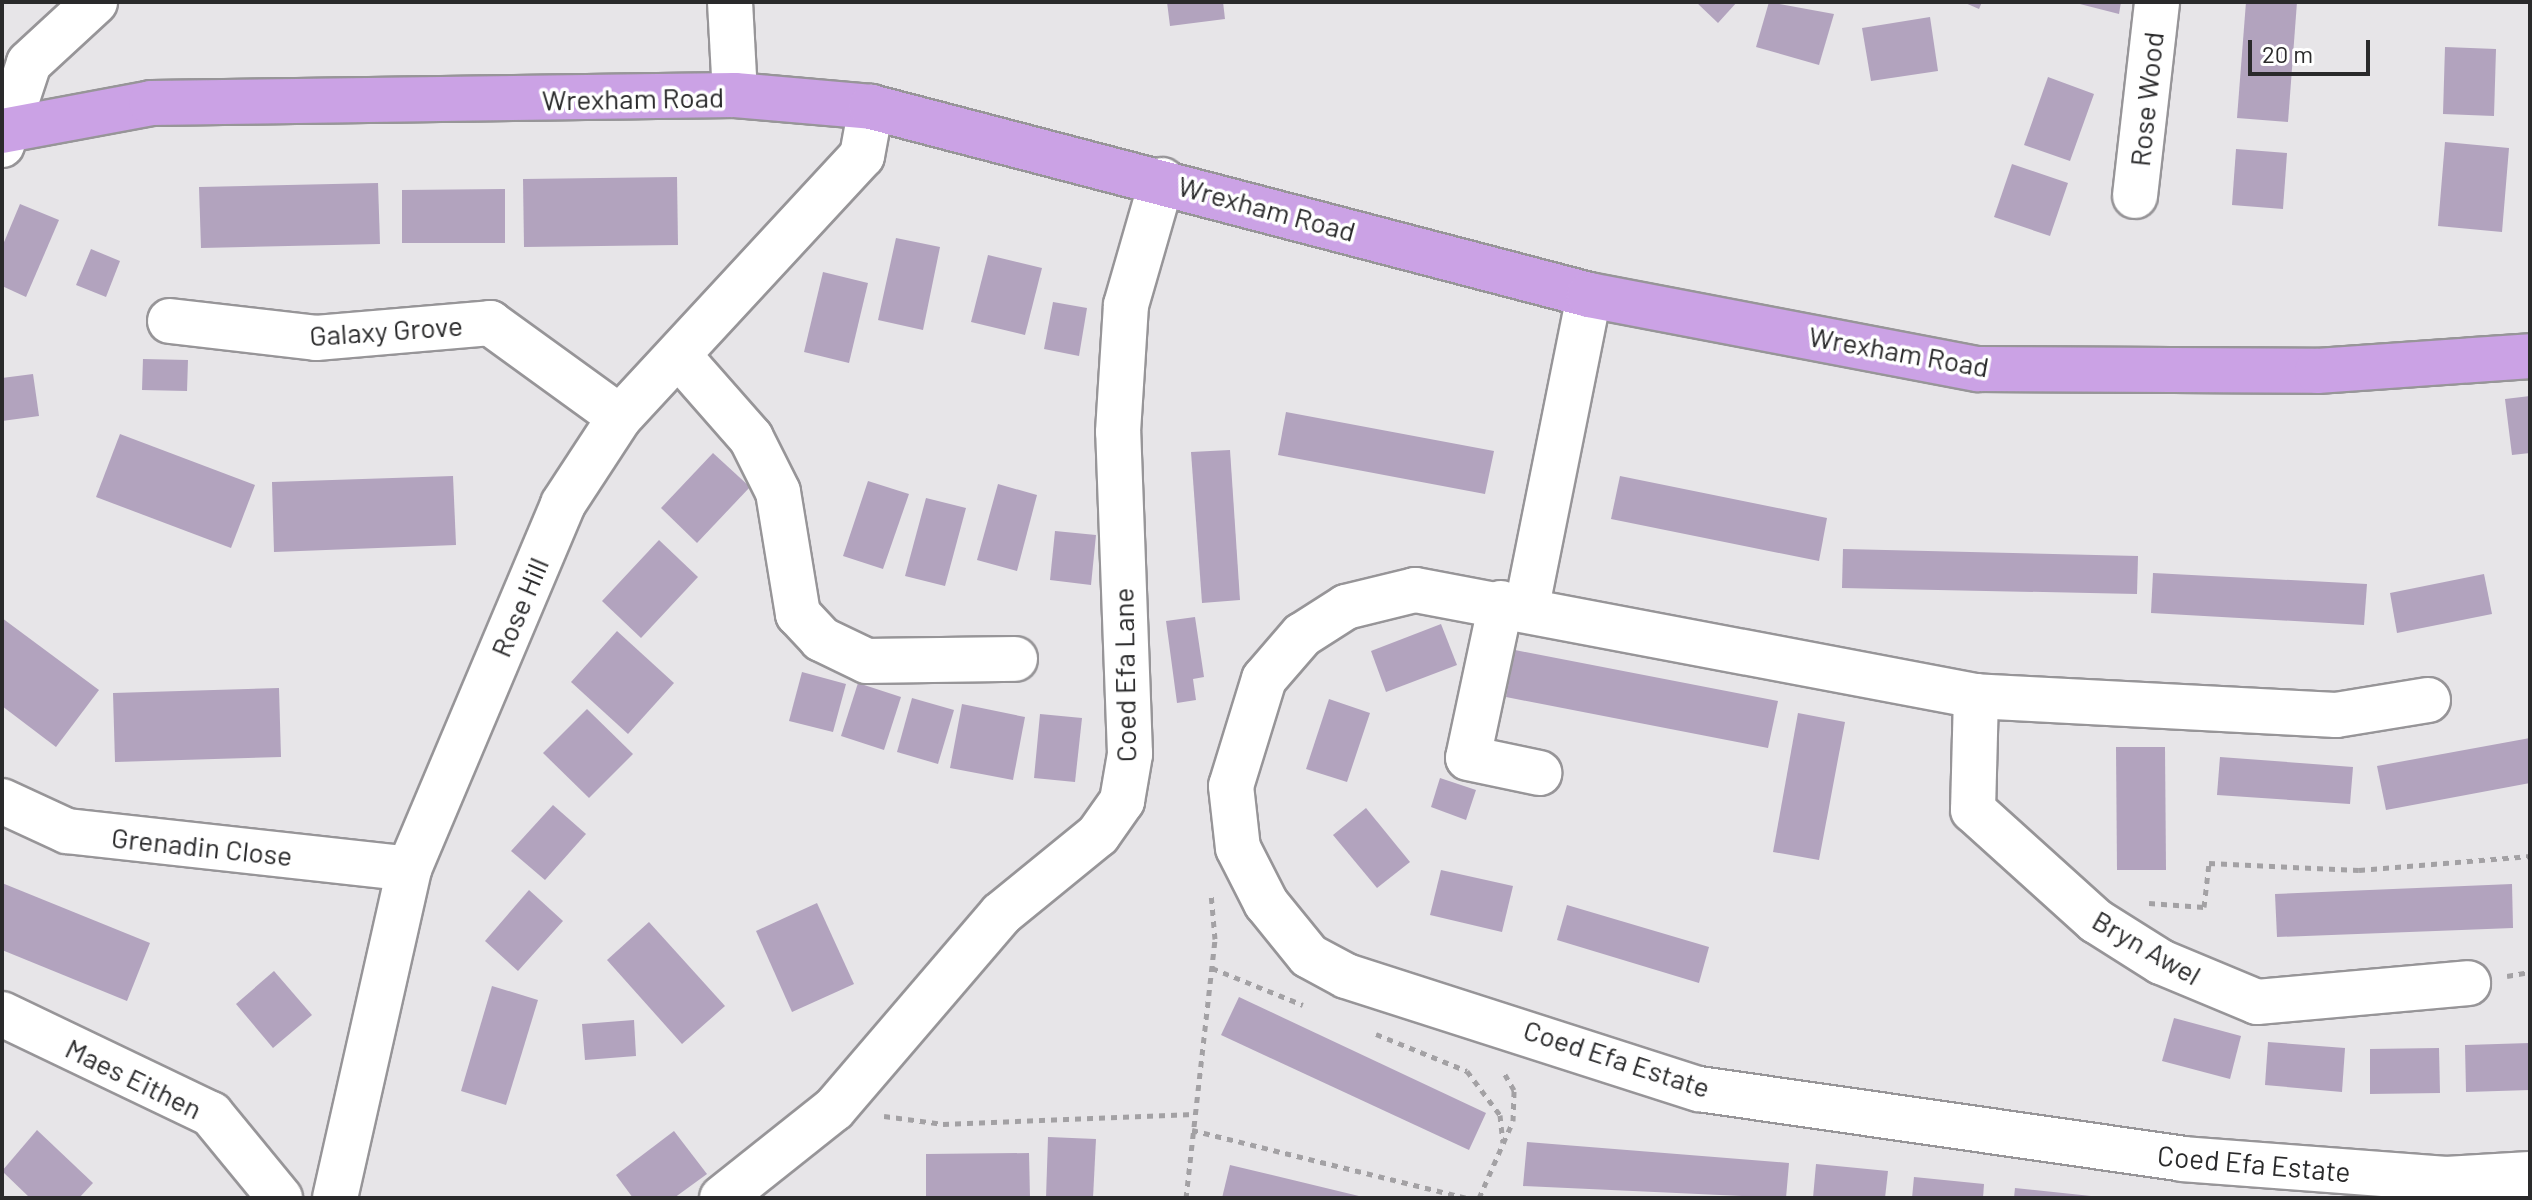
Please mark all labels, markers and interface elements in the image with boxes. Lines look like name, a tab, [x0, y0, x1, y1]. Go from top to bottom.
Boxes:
scale bar	[2252, 24, 2374, 74]
street label: Rose Wood	[2122, 30, 2170, 168]
text: 20 m	[2262, 39, 2313, 68]
street label: Wrexham Road	[542, 80, 724, 116]
street label: Wrexham Road	[1175, 168, 1359, 248]
street label: Galaxy Grove	[308, 308, 464, 352]
street label: Wrexham Road	[1806, 319, 1992, 383]
street label: Rose Hill	[483, 552, 555, 662]
street label: Coed Efa Lane	[1106, 588, 1142, 762]
street label: Grenadin Close	[110, 820, 294, 872]
street label: Bryn Awel	[2087, 903, 2207, 991]
street label: Coed Efa Estate	[1520, 1012, 1714, 1104]
street label: Maes Eithen	[60, 1031, 208, 1125]
street label: Coed Efa Estate	[2156, 1138, 2352, 1188]

